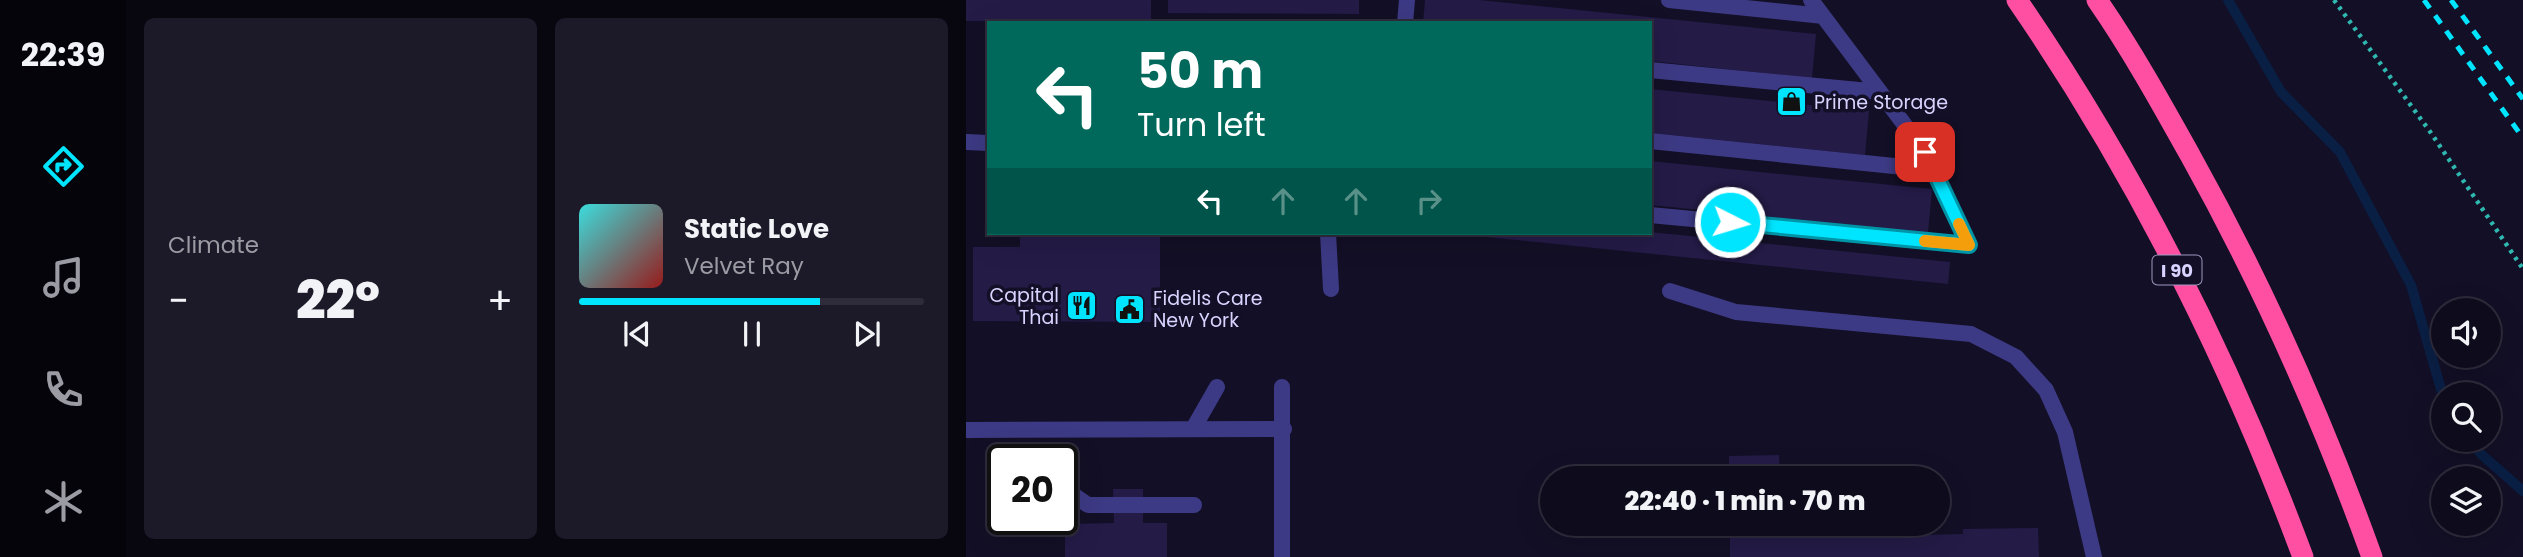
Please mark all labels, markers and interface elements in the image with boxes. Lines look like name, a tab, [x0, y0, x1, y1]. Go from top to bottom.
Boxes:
text: 22:39	[21, 32, 105, 77]
text: 50 m	[1137, 37, 1263, 105]
icon: left	[1022, 49, 1113, 140]
shop icon: Prime Storage	[1774, 85, 1808, 119]
place label: Prime Storage	[1814, 89, 1948, 116]
text: Turn left	[1137, 102, 1266, 147]
pin	[1895, 122, 1955, 182]
icon: arrive	[1906, 133, 1944, 171]
icon: directions	[39, 142, 88, 191]
icon: left	[1191, 182, 1229, 220]
icon: ahead	[1264, 182, 1302, 220]
icon: ahead	[1337, 182, 1375, 220]
icon: right	[1410, 182, 1448, 220]
position arrow	[1693, 185, 1767, 259]
text: Static Love	[684, 211, 829, 247]
text: Climate	[168, 229, 259, 261]
text: Velvet Ray	[684, 250, 804, 282]
icon: music	[39, 253, 88, 302]
road number: I 90	[2152, 256, 2202, 284]
text: 22°	[296, 264, 380, 337]
text: −	[168, 274, 189, 327]
text: +	[487, 274, 513, 327]
place label: Capital Thai	[990, 282, 1059, 331]
place label: Fidelis Care New York	[1153, 285, 1263, 334]
restaurant icon: Capital Thai	[1065, 289, 1099, 323]
public building icon: Fidelis Care New York	[1113, 292, 1147, 326]
map controls	[2431, 298, 2501, 536]
button: sound	[2431, 298, 2501, 368]
icon: previous	[618, 315, 656, 353]
icon: pause	[733, 315, 771, 353]
icon: next	[848, 315, 886, 353]
icon: phone	[39, 365, 88, 414]
button: search	[2431, 382, 2501, 452]
speed limit sign: 20	[987, 444, 1078, 535]
button: layers	[2431, 466, 2501, 536]
icon: climate	[39, 477, 88, 526]
text: 22:40 · 1 min · 70 m	[1624, 483, 1866, 519]

